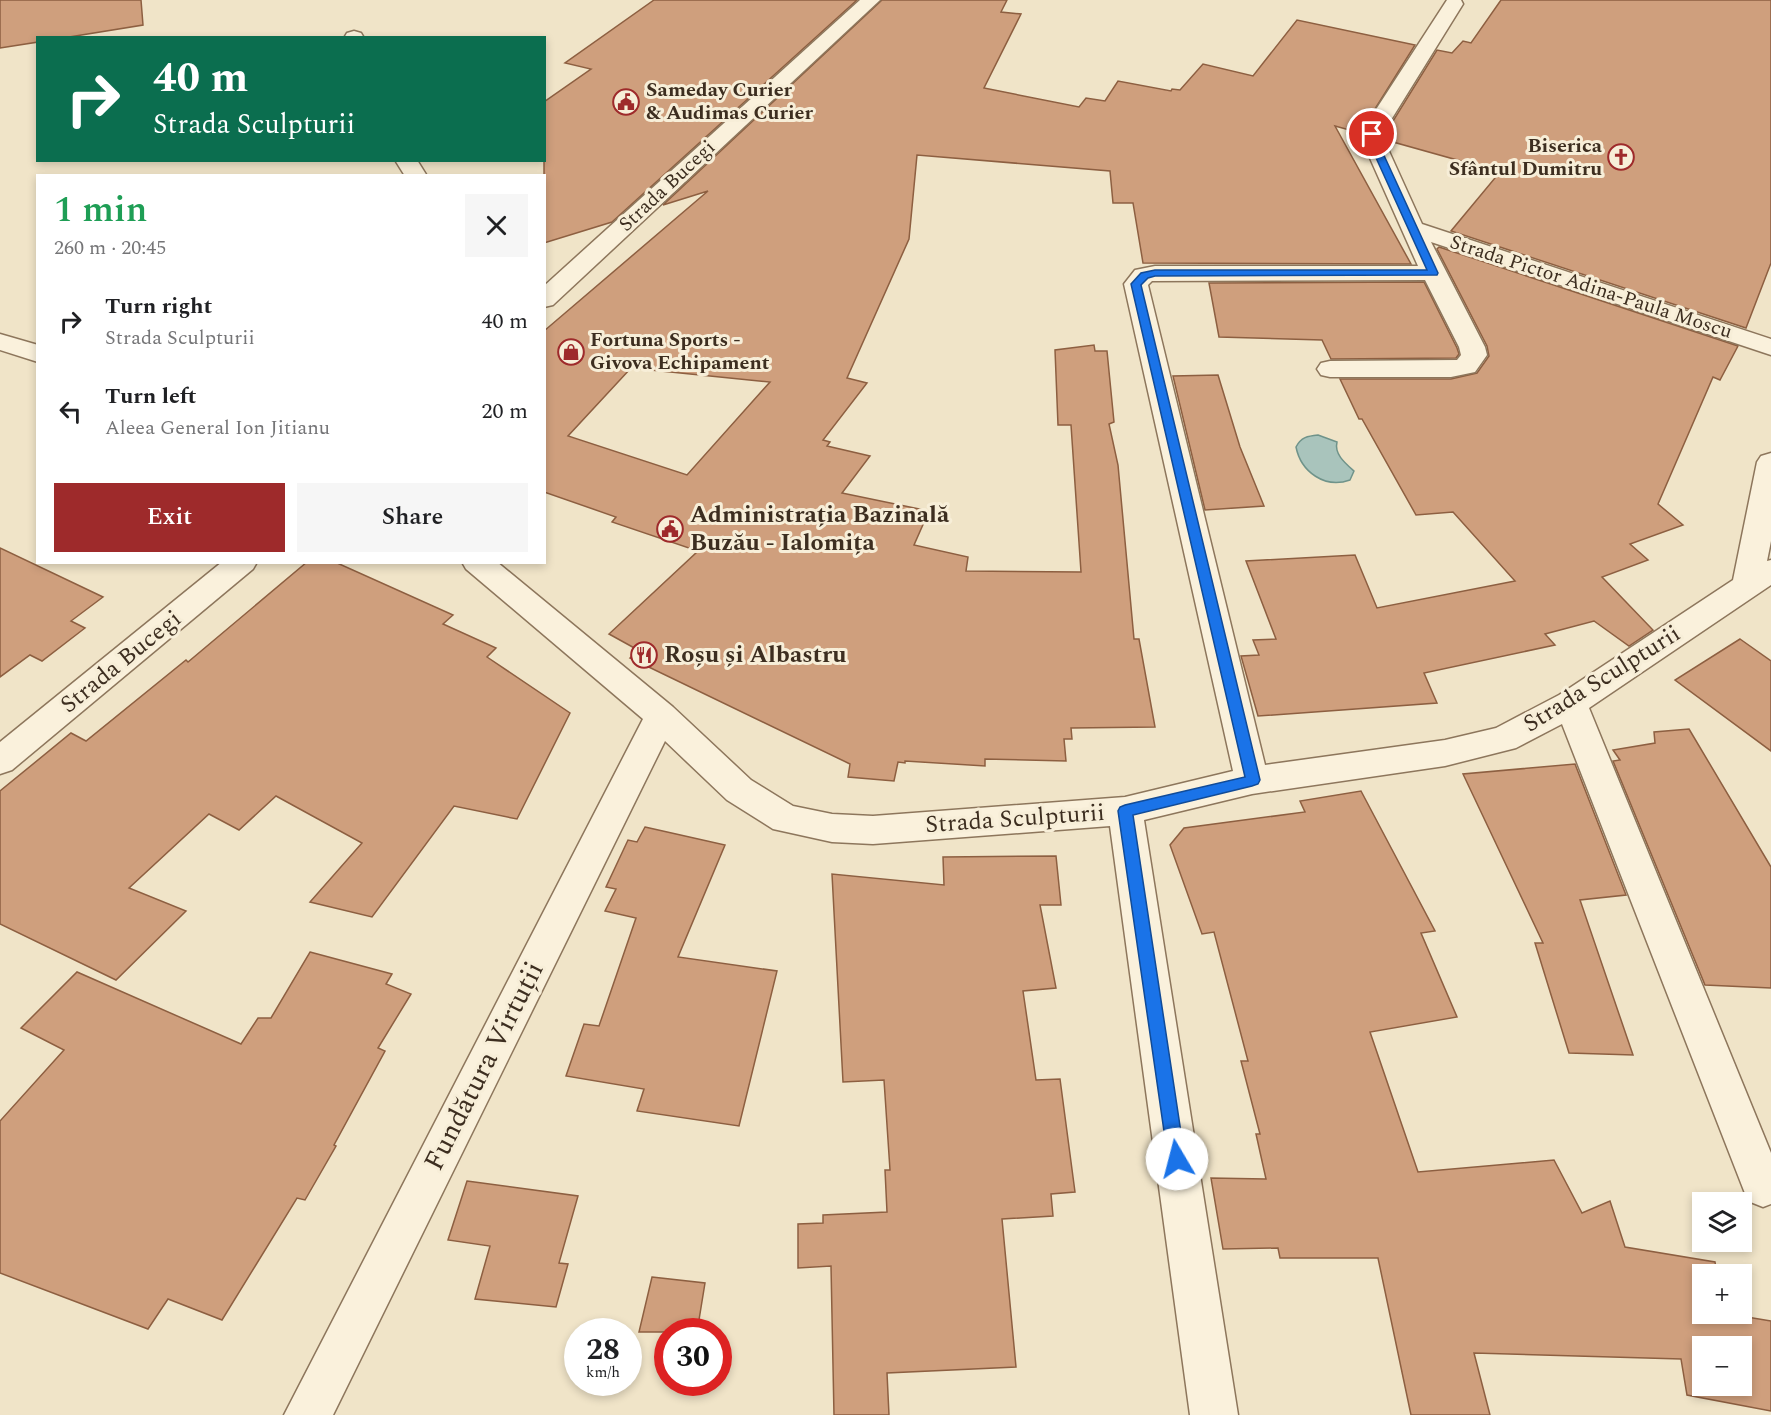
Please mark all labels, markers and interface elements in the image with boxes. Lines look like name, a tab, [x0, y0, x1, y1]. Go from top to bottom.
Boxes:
text: 40 m	[153, 47, 248, 110]
icon: right	[54, 60, 132, 138]
place label: Sameday Curier & Audimas Curier	[646, 75, 813, 128]
public building icon: Sameday Curier & Audimas Curier	[611, 87, 641, 117]
text: Strada Sculpturii	[153, 104, 355, 146]
pin	[1346, 108, 1397, 159]
icon: arrive	[1355, 117, 1388, 150]
place label: Biserica Sfântul Dumitru	[1449, 131, 1603, 184]
street label: Strada Bucegi	[612, 133, 722, 239]
church icon: Biserica Sfântul Dumitru	[1606, 142, 1636, 172]
text: 1 min	[54, 183, 147, 238]
button: close	[465, 194, 528, 257]
street label: Strada Pictor Adina-Paula Moscu	[1446, 227, 1736, 347]
text: 260 m · 20:45	[54, 233, 166, 263]
text: Turn right	[105, 290, 212, 323]
icon: right	[54, 305, 87, 338]
text: 40 m	[482, 305, 528, 338]
text: Strada Sculpturii	[105, 323, 255, 353]
place label: Fortuna Sports - Givova Echipament	[590, 325, 770, 378]
shop icon: Fortuna Sports - Givova Echipament	[556, 337, 586, 367]
text: Turn left	[105, 380, 197, 413]
icon: left	[54, 395, 87, 428]
text: 20 m	[482, 395, 528, 428]
text: Aleea General Ion Jitianu	[105, 413, 330, 443]
button: Exit	[54, 483, 285, 552]
button: Share	[297, 483, 528, 552]
place label: Administrația Bazinală Buzău - Ialomița	[690, 497, 950, 561]
public building icon: Administrația Bazinală Buzău - Ialomița	[655, 514, 685, 544]
street label: Strada Bucegi	[52, 602, 190, 722]
street label: Strada Sculpturii	[1516, 616, 1688, 742]
place label: Roșu și Albastru	[664, 637, 846, 673]
restaurant icon: Roșu și Albastru	[629, 640, 659, 670]
street label: Strada Sculpturii	[924, 795, 1106, 843]
street label: Fundătura Virtuții	[413, 954, 555, 1178]
position arrow	[1145, 1127, 1209, 1191]
map controls	[1692, 1192, 1752, 1396]
button: layers	[1692, 1192, 1752, 1252]
button: +	[1692, 1264, 1752, 1324]
speed limit sign: 30	[654, 1318, 732, 1396]
text: 28	[586, 1327, 620, 1373]
button: −	[1692, 1336, 1752, 1396]
text: km/h	[586, 1361, 620, 1384]

